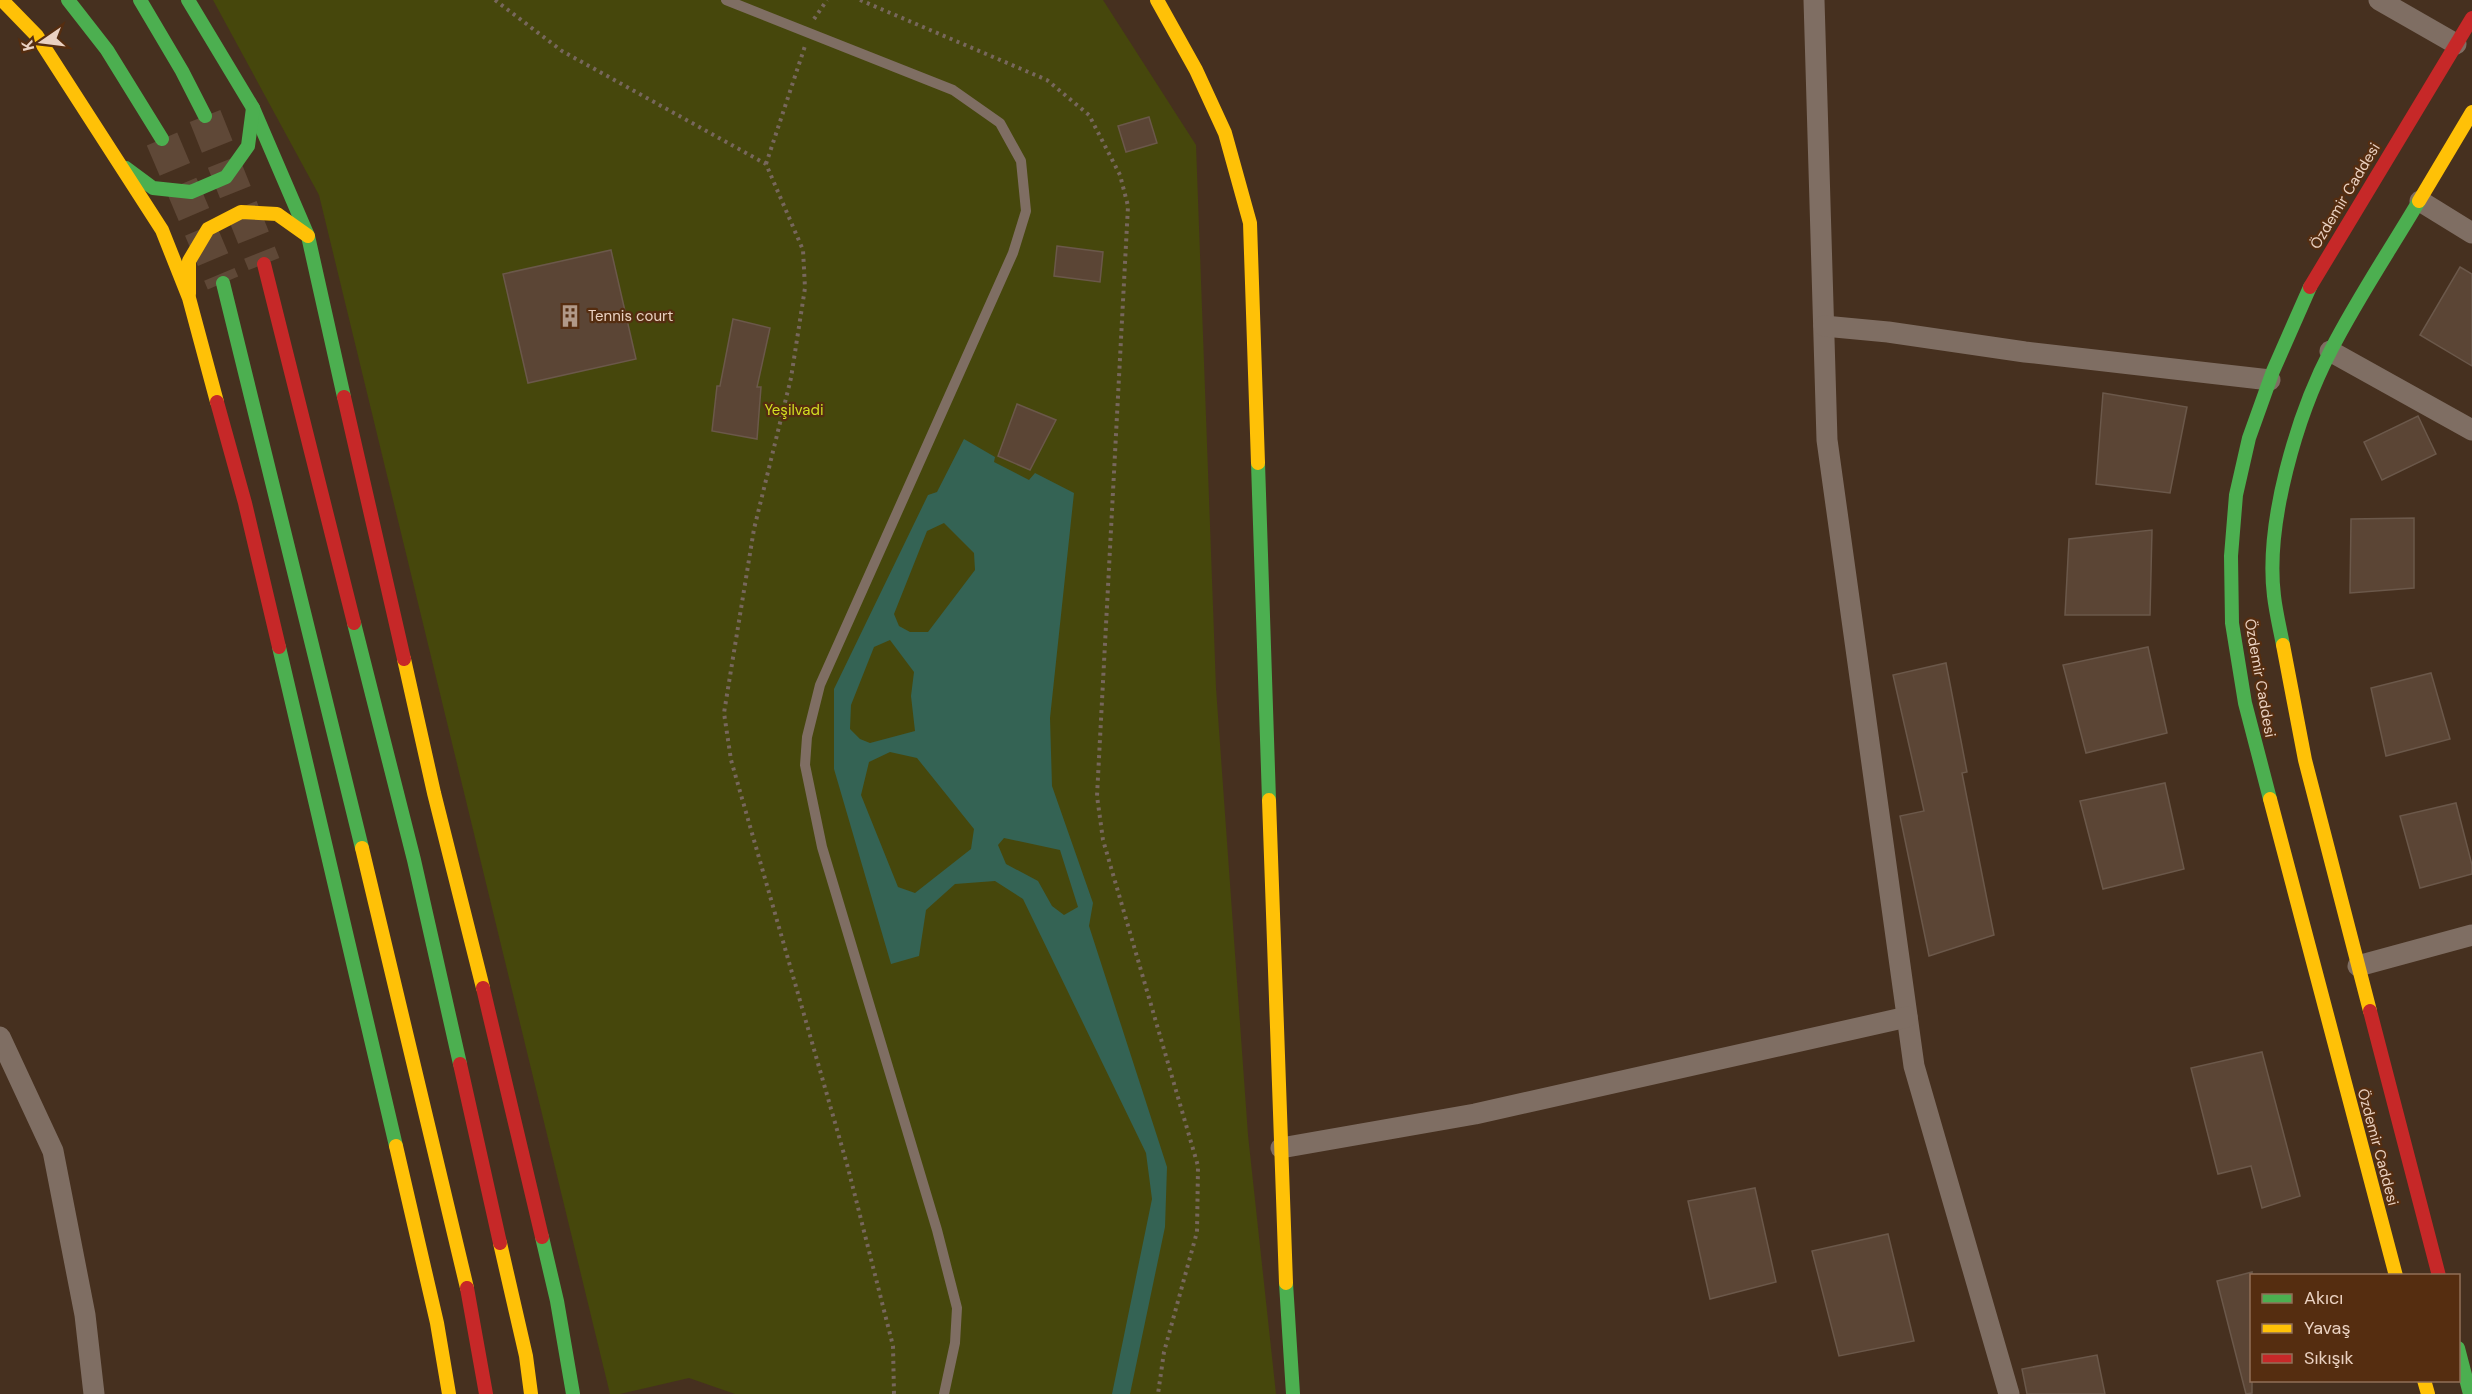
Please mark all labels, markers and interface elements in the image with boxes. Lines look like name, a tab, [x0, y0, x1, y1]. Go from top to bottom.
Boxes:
north arrow	[12, 12, 72, 72]
text: K	[16, 37, 39, 53]
street label: Özdemir Caddesi	[2305, 139, 2385, 253]
building icon: Tennis court	[557, 303, 583, 329]
place label: Tennis court	[588, 306, 674, 326]
park label: Yeşilvadi	[764, 400, 824, 420]
street label: Özdemir Caddesi	[2240, 617, 2280, 739]
street label: Özdemir Caddesi	[2353, 1086, 2403, 1208]
legend	[2250, 1274, 2460, 1382]
text: Akıcı	[2304, 1286, 2343, 1310]
text: Yavaş	[2304, 1316, 2350, 1340]
text: Sıkışık	[2304, 1346, 2354, 1370]

